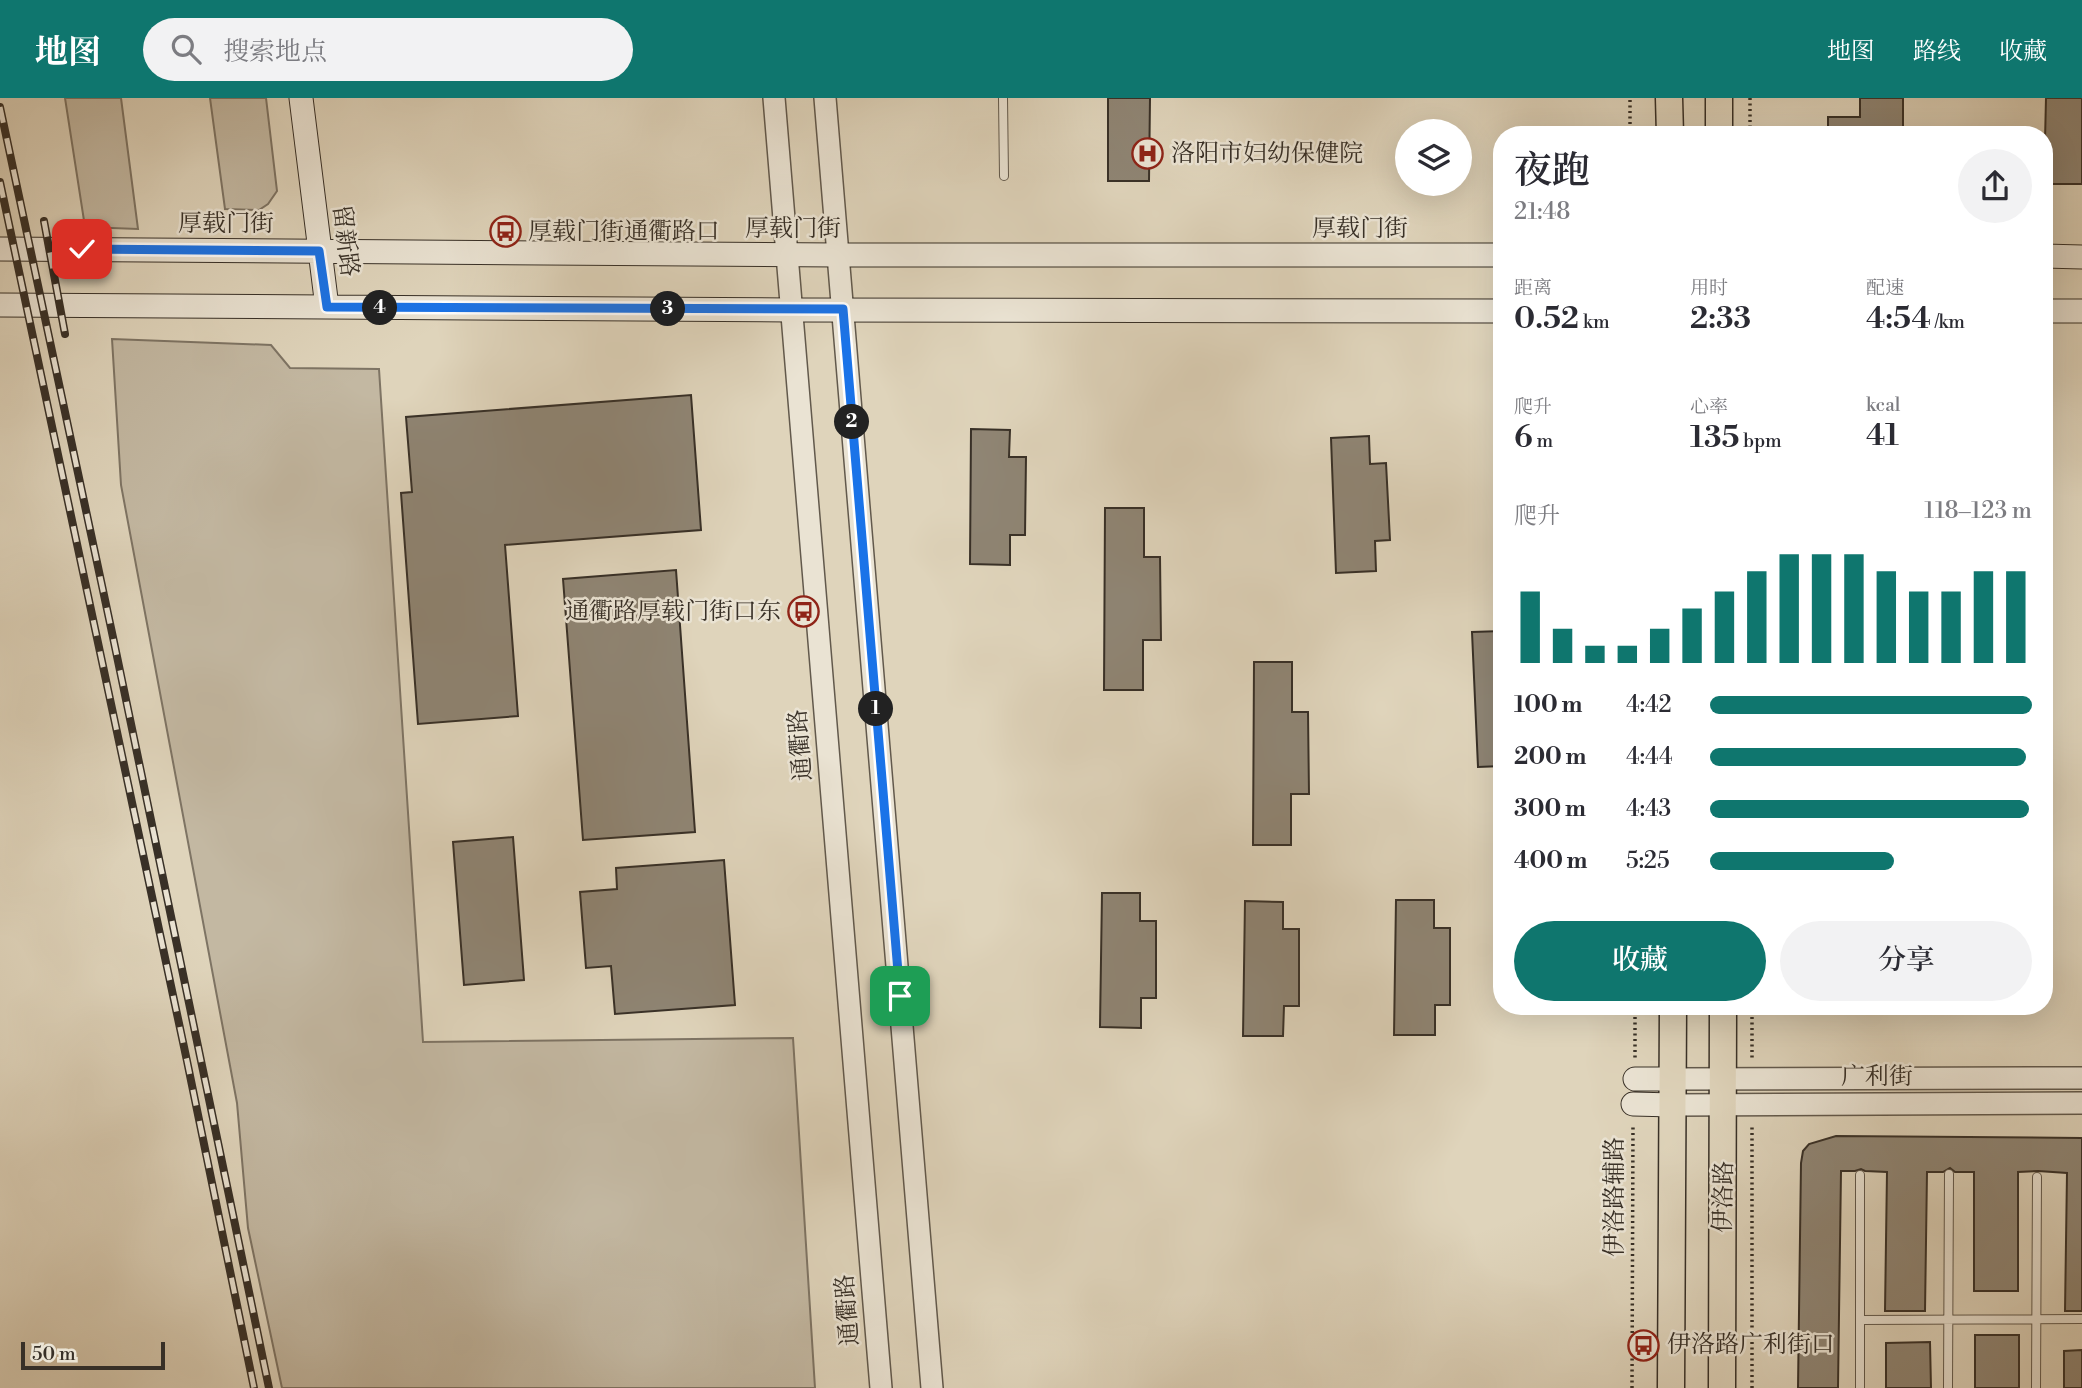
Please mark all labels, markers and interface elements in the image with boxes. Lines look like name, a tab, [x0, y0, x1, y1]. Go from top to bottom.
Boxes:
search box	[143, 18, 633, 81]
icon: search	[167, 30, 205, 68]
text: 地图	[35, 33, 101, 74]
text: 搜索地点	[223, 36, 327, 68]
text: 地图	[1827, 37, 1875, 67]
text: 路线	[1913, 37, 1961, 67]
text: 收藏	[1999, 37, 2047, 67]
map controls	[1395, 119, 1472, 196]
button: layers	[1395, 119, 1472, 196]
hospital icon: 洛阳市妇幼保健院	[1131, 137, 1165, 171]
place label: 洛阳市妇幼保健院	[1171, 139, 1363, 169]
text: 夜跑	[1514, 148, 1590, 195]
button: share	[1958, 149, 2032, 223]
text: 21:48	[1514, 198, 1570, 226]
street label: 留新路	[326, 203, 364, 279]
street label: 厚载门街	[178, 209, 274, 239]
street label: 厚载门街	[745, 214, 841, 244]
street label: 厚载门街	[1312, 214, 1408, 244]
bus stop icon: 厚载门街通衢路口	[488, 215, 522, 249]
place label: 厚载门街通衢路口	[528, 217, 720, 247]
pin	[52, 219, 112, 279]
icon: check	[63, 230, 101, 268]
text: 距离	[1514, 276, 1552, 300]
text: 用时	[1690, 276, 1728, 300]
text: 配速	[1866, 276, 1904, 300]
pin: 4	[362, 290, 398, 326]
pin: 3	[650, 292, 686, 326]
text: 4	[373, 295, 386, 319]
text: 3	[662, 296, 673, 320]
text: 0.52	[1514, 300, 1579, 338]
text: 2:33	[1690, 300, 1751, 338]
text: 4:54	[1866, 300, 1931, 338]
text: km	[1579, 310, 1610, 334]
text: /km	[1931, 310, 1965, 334]
text: kcal	[1866, 393, 1900, 417]
text: 爬升	[1514, 395, 1552, 419]
text: 心率	[1690, 395, 1728, 419]
pin: 2	[834, 404, 870, 440]
text: 2	[846, 409, 857, 433]
text: 41	[1866, 417, 1899, 455]
text: 6	[1514, 419, 1533, 457]
text: 135	[1690, 419, 1739, 457]
text: m	[1533, 429, 1553, 453]
text: bpm	[1739, 429, 1782, 453]
text: 118–123 m	[1924, 497, 2032, 525]
text: 爬升	[1514, 502, 1560, 530]
bus stop icon: 通衢路厚载门街口东	[787, 595, 821, 629]
place label: 通衢路厚载门街口东	[565, 597, 781, 627]
text: 100 m	[1514, 691, 1582, 719]
text: 4:42	[1626, 691, 1672, 719]
pin: 1	[858, 692, 894, 726]
text: 1	[871, 696, 880, 720]
street label: 通衢路	[783, 708, 819, 782]
text: 200 m	[1514, 743, 1586, 771]
text: 4:44	[1626, 743, 1673, 771]
text: 300 m	[1514, 795, 1586, 823]
text: 4:43	[1626, 795, 1671, 823]
text: 400 m	[1514, 847, 1587, 875]
text: 5:25	[1626, 847, 1670, 875]
button: 收藏	[1514, 921, 1766, 1001]
button: 分享	[1780, 921, 2032, 1001]
pin	[870, 966, 930, 1026]
icon: arrive	[881, 977, 919, 1015]
street label: 广利街	[1841, 1062, 1913, 1092]
street label: 伊洛路辅路	[1600, 1137, 1630, 1257]
street label: 伊洛路	[1708, 1161, 1740, 1233]
street label: 通衢路	[830, 1273, 866, 1347]
bus stop icon: 伊洛路广利街口	[1627, 1328, 1661, 1362]
place label: 伊洛路广利街口	[1667, 1330, 1835, 1360]
scale bar	[21, 1339, 164, 1371]
text: 50 m	[32, 1342, 76, 1366]

